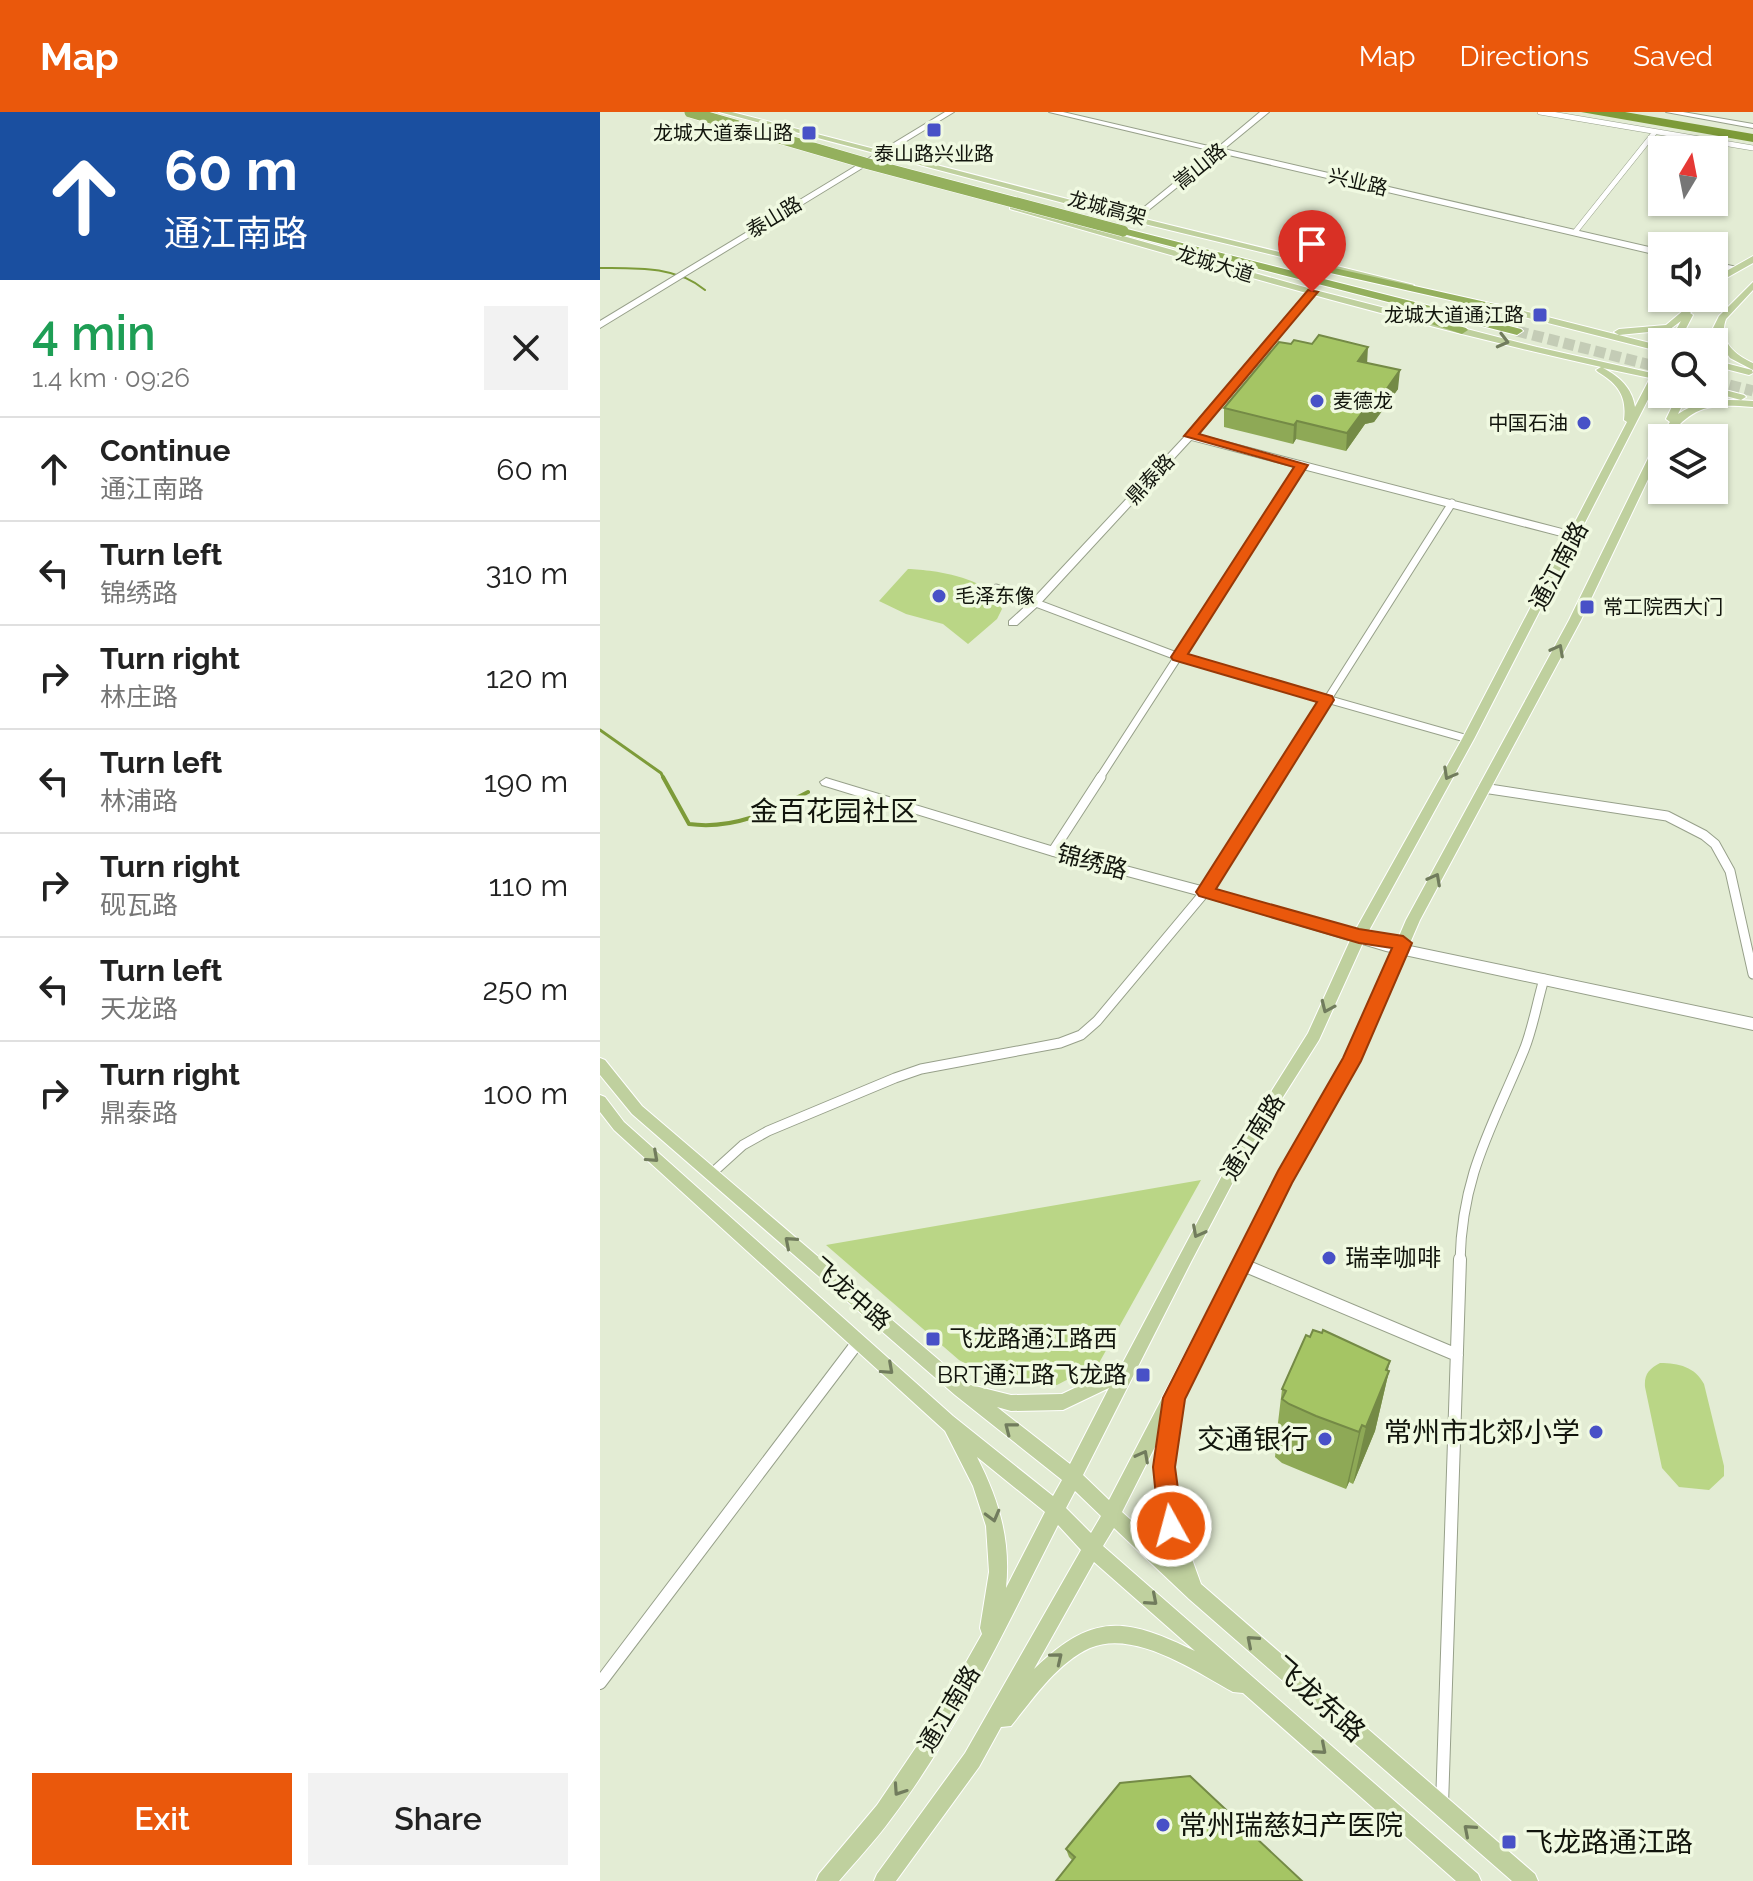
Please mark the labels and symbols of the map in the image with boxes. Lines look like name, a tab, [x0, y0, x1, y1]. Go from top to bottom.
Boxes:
place label: 龙城大道泰山路	[653, 121, 793, 145]
marker: 泰山路兴业路	[925, 121, 943, 139]
marker: 龙城大道泰山路	[800, 124, 818, 142]
north arrow	[1648, 136, 1728, 216]
street label: 嵩山路	[1169, 138, 1231, 194]
place label: 泰山路兴业路	[874, 142, 994, 166]
street label: 兴业路	[1326, 164, 1390, 200]
street label: 龙城高架	[1065, 186, 1149, 230]
street label: 泰山路	[742, 191, 806, 243]
pin	[1278, 210, 1346, 292]
street label: 龙城大道	[1173, 241, 1257, 287]
place label: 龙城大道通江路	[1384, 303, 1524, 327]
marker: 龙城大道通江路	[1531, 306, 1549, 324]
one-way arrow	[1496, 332, 1510, 349]
place label: 麦德龙	[1333, 389, 1393, 413]
marker: 麦德龙	[1308, 392, 1326, 410]
place label: 中国石油	[1488, 411, 1568, 435]
marker: 中国石油	[1575, 414, 1593, 432]
street label: 鼎泰路	[1121, 449, 1179, 509]
street label: 通江南路	[1523, 517, 1594, 615]
place label: 毛泽东像	[955, 584, 1035, 608]
marker: 毛泽东像	[930, 587, 948, 605]
place label: 常工院西大门	[1603, 595, 1723, 619]
marker: 常工院西大门	[1578, 598, 1596, 616]
one-way arrow	[1549, 644, 1564, 659]
one-way arrow	[1443, 765, 1459, 779]
district label: 金百花园社区	[750, 795, 918, 828]
street label: 锦绣路	[1054, 838, 1131, 885]
one-way arrow	[1425, 873, 1440, 887]
one-way arrow	[1321, 999, 1337, 1013]
street label: 通江南路	[1215, 1088, 1290, 1185]
one-way arrow	[644, 1148, 659, 1162]
one-way arrow	[1192, 1224, 1208, 1238]
one-way arrow	[785, 1237, 799, 1252]
place label: 瑞幸咖啡	[1345, 1243, 1441, 1272]
marker: 瑞幸咖啡	[1320, 1249, 1338, 1267]
street label: 飞龙中路	[806, 1251, 897, 1336]
place label: 飞龙路通江路西	[949, 1324, 1117, 1353]
marker: 飞龙路通江路西	[924, 1330, 942, 1348]
one-way arrow	[879, 1360, 893, 1374]
place label: BRT通江路飞龙路	[937, 1360, 1127, 1389]
marker: BRT通江路飞龙路	[1134, 1366, 1152, 1384]
place label: 常州市北郊小学	[1384, 1416, 1580, 1449]
one-way arrow	[1004, 1423, 1019, 1437]
place label: 交通银行	[1197, 1423, 1309, 1456]
marker: 常州市北郊小学	[1587, 1423, 1605, 1441]
marker: 交通银行	[1316, 1430, 1334, 1448]
one-way arrow	[1133, 1450, 1148, 1465]
position arrow	[1129, 1484, 1213, 1568]
one-way arrow	[984, 1509, 1001, 1523]
one-way arrow	[1142, 1590, 1157, 1605]
one-way arrow	[1247, 1636, 1261, 1651]
street label: 飞龙东路	[1266, 1650, 1372, 1749]
one-way arrow	[1048, 1653, 1063, 1668]
street label: 通江南路	[911, 1660, 986, 1757]
one-way arrow	[1311, 1739, 1326, 1753]
one-way arrow	[894, 1781, 909, 1796]
place label: 常州瑞慈妇产医院	[1179, 1809, 1403, 1842]
marker: 常州瑞慈妇产医院	[1154, 1816, 1172, 1834]
one-way arrow	[1464, 1825, 1479, 1840]
place label: 飞龙路通江路	[1525, 1826, 1693, 1859]
marker: 飞龙路通江路	[1500, 1833, 1518, 1851]

